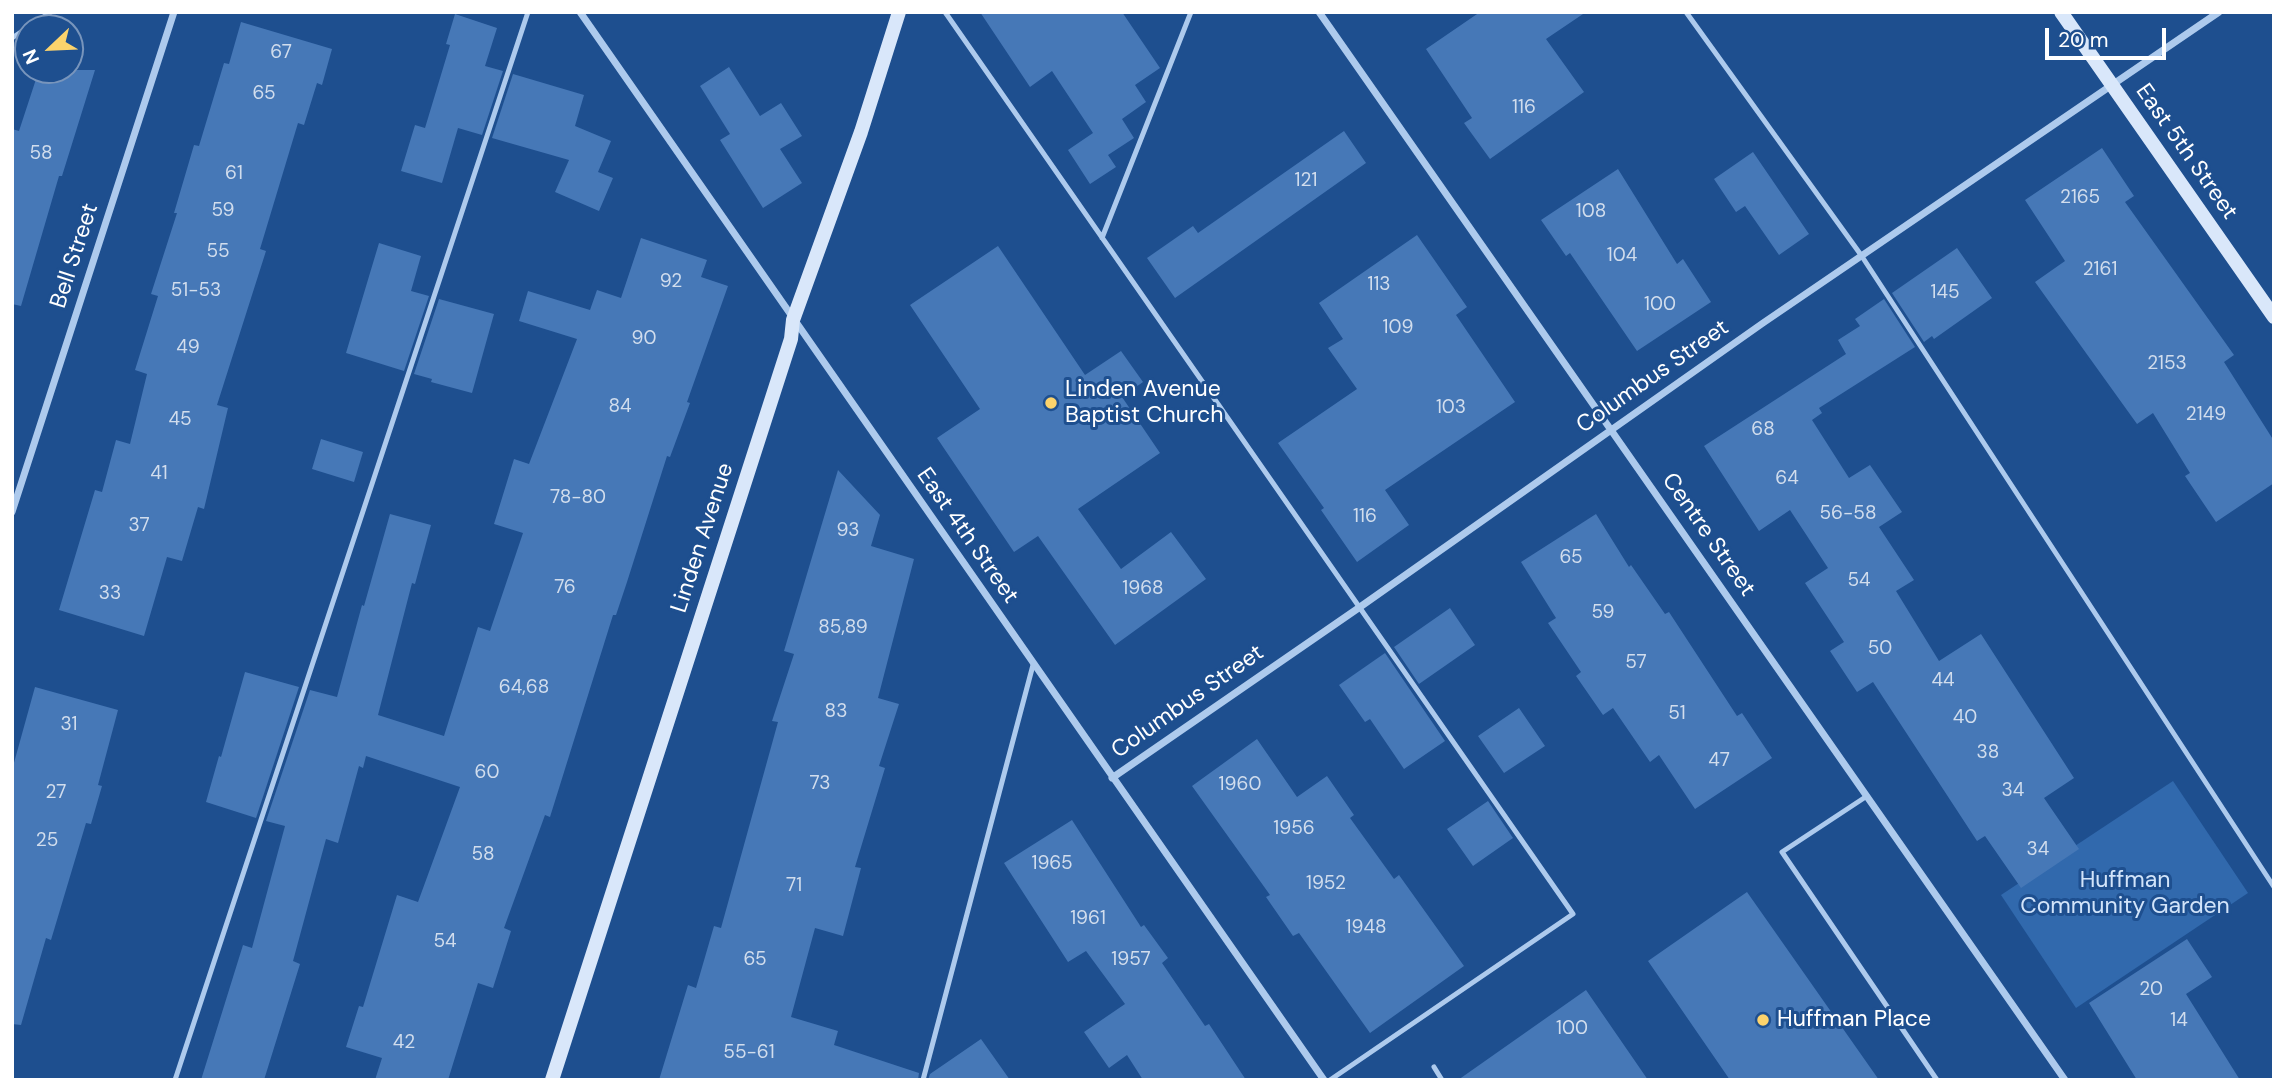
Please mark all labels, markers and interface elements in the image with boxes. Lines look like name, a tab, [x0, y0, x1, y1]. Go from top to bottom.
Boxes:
north arrow	[14, 14, 84, 84]
scale bar	[2048, 14, 2169, 58]
text: 20 m	[2058, 26, 2109, 54]
house number: 67	[270, 42, 292, 64]
text: N	[17, 45, 45, 68]
street label: East 5th Street	[2129, 79, 2243, 225]
house number: 65	[252, 83, 276, 105]
house number: 116	[1512, 97, 1536, 119]
house number: 58	[29, 143, 53, 165]
house number: 61	[225, 163, 243, 185]
house number: 121	[1295, 170, 1317, 192]
house number: 2165	[2060, 187, 2100, 209]
street label: Bell Street	[45, 200, 105, 312]
house number: 59	[212, 200, 234, 222]
house number: 108	[1576, 201, 1606, 223]
house number: 55	[206, 241, 230, 263]
house number: 104	[1607, 245, 1637, 267]
house number: 2161	[2083, 259, 2117, 281]
house number: 92	[660, 271, 682, 293]
house number: 113	[1367, 274, 1391, 296]
house number: 51-53	[171, 280, 221, 302]
house number: 145	[1930, 282, 1960, 304]
house number: 100	[1644, 294, 1676, 316]
street label: Columbus Street	[1572, 314, 1734, 440]
house number: 109	[1383, 317, 1413, 339]
house number: 90	[632, 328, 656, 350]
house number: 49	[176, 337, 200, 359]
house number: 2153	[2147, 353, 2187, 375]
place label: Linden Avenue Baptist Church	[1065, 376, 1223, 430]
marker: Linden Avenue Baptist Church	[1043, 395, 1059, 411]
house number: 84	[608, 396, 632, 418]
house number: 103	[1436, 397, 1466, 419]
house number: 2149	[2186, 404, 2226, 426]
house number: 45	[168, 409, 192, 431]
house number: 68	[1751, 419, 1775, 441]
street label: Linden Avenue	[666, 460, 740, 616]
house number: 41	[150, 463, 168, 485]
street label: East 4th Street	[910, 463, 1024, 609]
street label: Centre Street	[1655, 468, 1761, 602]
house number: 64	[1775, 468, 1799, 490]
house number: 78-80	[550, 487, 606, 509]
house number: 56-58	[1820, 503, 1876, 525]
house number: 116	[1353, 506, 1377, 528]
house number: 37	[128, 515, 150, 537]
house number: 93	[837, 520, 859, 542]
house number: 65	[1559, 547, 1583, 569]
house number: 54	[1847, 570, 1871, 592]
house number: 76	[554, 577, 576, 599]
house number: 1968	[1122, 578, 1164, 600]
house number: 33	[99, 583, 121, 605]
house number: 59	[1592, 602, 1614, 624]
house number: 85,89	[818, 617, 868, 639]
house number: 50	[1868, 638, 1892, 660]
street label: Columbus Street	[1107, 639, 1269, 765]
house number: 57	[1625, 652, 1647, 674]
house number: 44	[1931, 670, 1955, 692]
house number: 64,68	[499, 677, 549, 699]
house number: 83	[825, 701, 847, 723]
house number: 51	[1668, 703, 1686, 725]
house number: 40	[1953, 707, 1977, 729]
house number: 31	[61, 714, 77, 736]
house number: 38	[1977, 742, 1999, 764]
house number: 47	[1708, 750, 1730, 772]
house number: 60	[475, 762, 499, 784]
house number: 73	[810, 773, 830, 795]
house number: 1960	[1219, 774, 1261, 796]
house number: 34	[2002, 780, 2024, 802]
house number: 27	[46, 782, 66, 804]
house number: 1956	[1273, 818, 1315, 840]
house number: 25	[36, 830, 58, 852]
house number: 34	[2027, 839, 2049, 861]
house number: 58	[471, 844, 495, 866]
house number: 1965	[1031, 853, 1073, 875]
park label: Huffman Community Garden	[2020, 867, 2230, 921]
house number: 1952	[1306, 873, 1346, 895]
house number: 71	[786, 875, 802, 897]
house number: 1961	[1070, 908, 1106, 930]
house number: 1948	[1346, 917, 1386, 939]
house number: 54	[433, 931, 457, 953]
house number: 65	[743, 949, 767, 971]
house number: 1957	[1111, 949, 1151, 971]
house number: 20	[2139, 979, 2163, 1001]
place label: Huffman Place	[1777, 1006, 1931, 1034]
house number: 14	[2170, 1010, 2188, 1032]
marker: Huffman Place	[1755, 1012, 1771, 1028]
house number: 100	[1556, 1018, 1588, 1040]
house number: 42	[393, 1032, 415, 1054]
house number: 55-61	[723, 1042, 775, 1064]

